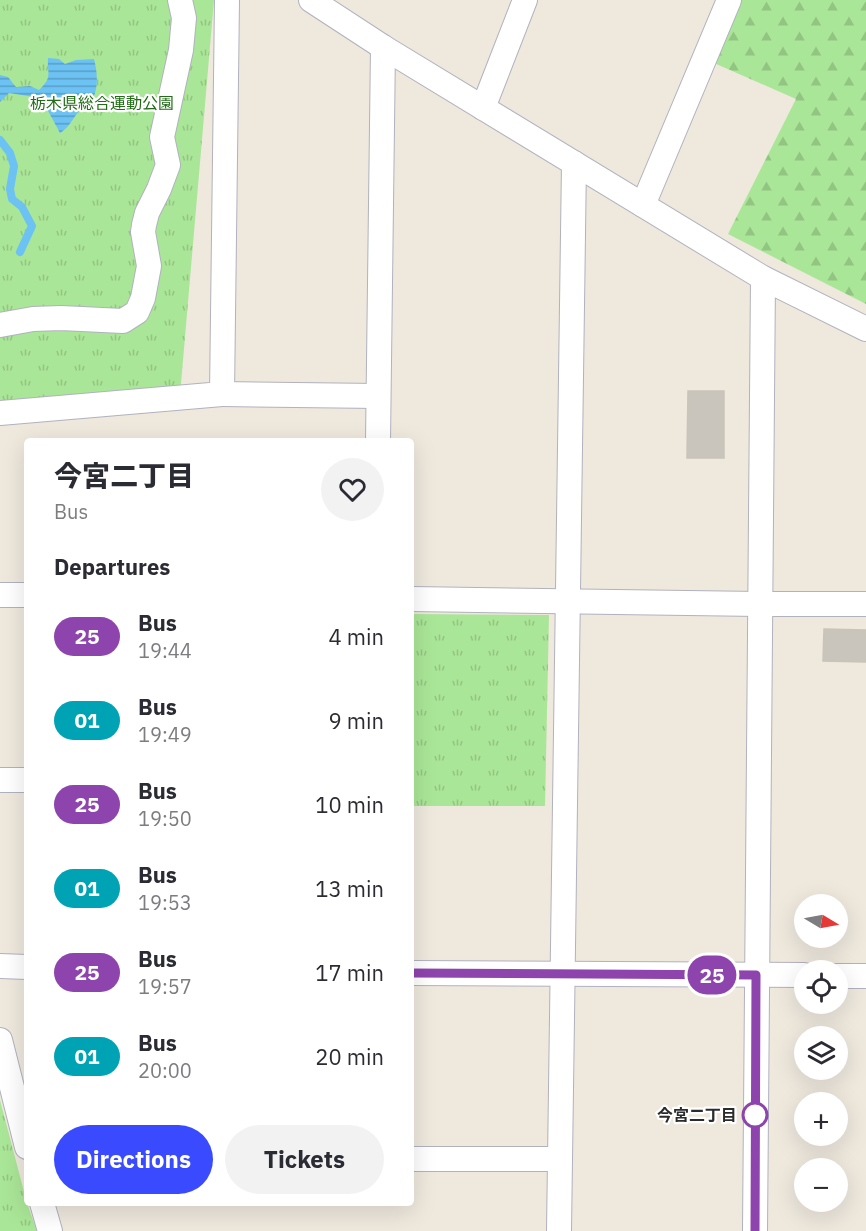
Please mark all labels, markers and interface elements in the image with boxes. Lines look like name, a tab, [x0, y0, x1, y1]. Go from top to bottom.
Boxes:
park label: 栃木県総合運動公園	[30, 93, 174, 113]
text: 今宮二丁目	[54, 457, 194, 494]
button: heart	[321, 458, 384, 521]
text: Bus	[54, 498, 88, 525]
text: Departures	[54, 552, 170, 581]
text: Bus	[138, 608, 177, 637]
text: 25	[74, 622, 100, 650]
text: 4 min	[328, 622, 384, 651]
text: 19:44	[138, 637, 192, 664]
text: Bus	[138, 692, 177, 721]
text: 01	[74, 706, 100, 734]
text: 9 min	[328, 706, 384, 735]
text: 19:49	[138, 721, 192, 748]
text: Bus	[138, 776, 177, 805]
text: 25	[74, 790, 100, 818]
text: 10 min	[315, 790, 384, 819]
text: 19:50	[138, 805, 192, 832]
text: Bus	[138, 860, 177, 889]
text: 01	[74, 874, 100, 902]
text: 13 min	[315, 874, 384, 903]
text: 19:53	[138, 889, 192, 916]
north arrow	[794, 894, 848, 948]
map controls	[794, 894, 848, 1212]
text: Bus	[138, 944, 177, 973]
line badge: 25	[685, 956, 739, 994]
text: 25	[74, 958, 100, 986]
text: 17 min	[315, 958, 384, 987]
button: locate	[794, 960, 848, 1014]
text: 25	[699, 961, 725, 989]
text: 19:57	[138, 973, 192, 1000]
button: layers	[794, 1026, 848, 1080]
text: Bus	[138, 1028, 177, 1057]
text: 01	[74, 1042, 100, 1070]
text: 20 min	[315, 1042, 384, 1071]
text: 20:00	[138, 1057, 192, 1084]
button: +	[794, 1092, 848, 1146]
marker: 今宮二丁目	[742, 1102, 768, 1128]
place label: 今宮二丁目	[657, 1105, 737, 1125]
button: Directions	[54, 1125, 213, 1194]
button: Tickets	[225, 1125, 384, 1194]
button: −	[794, 1158, 848, 1212]

